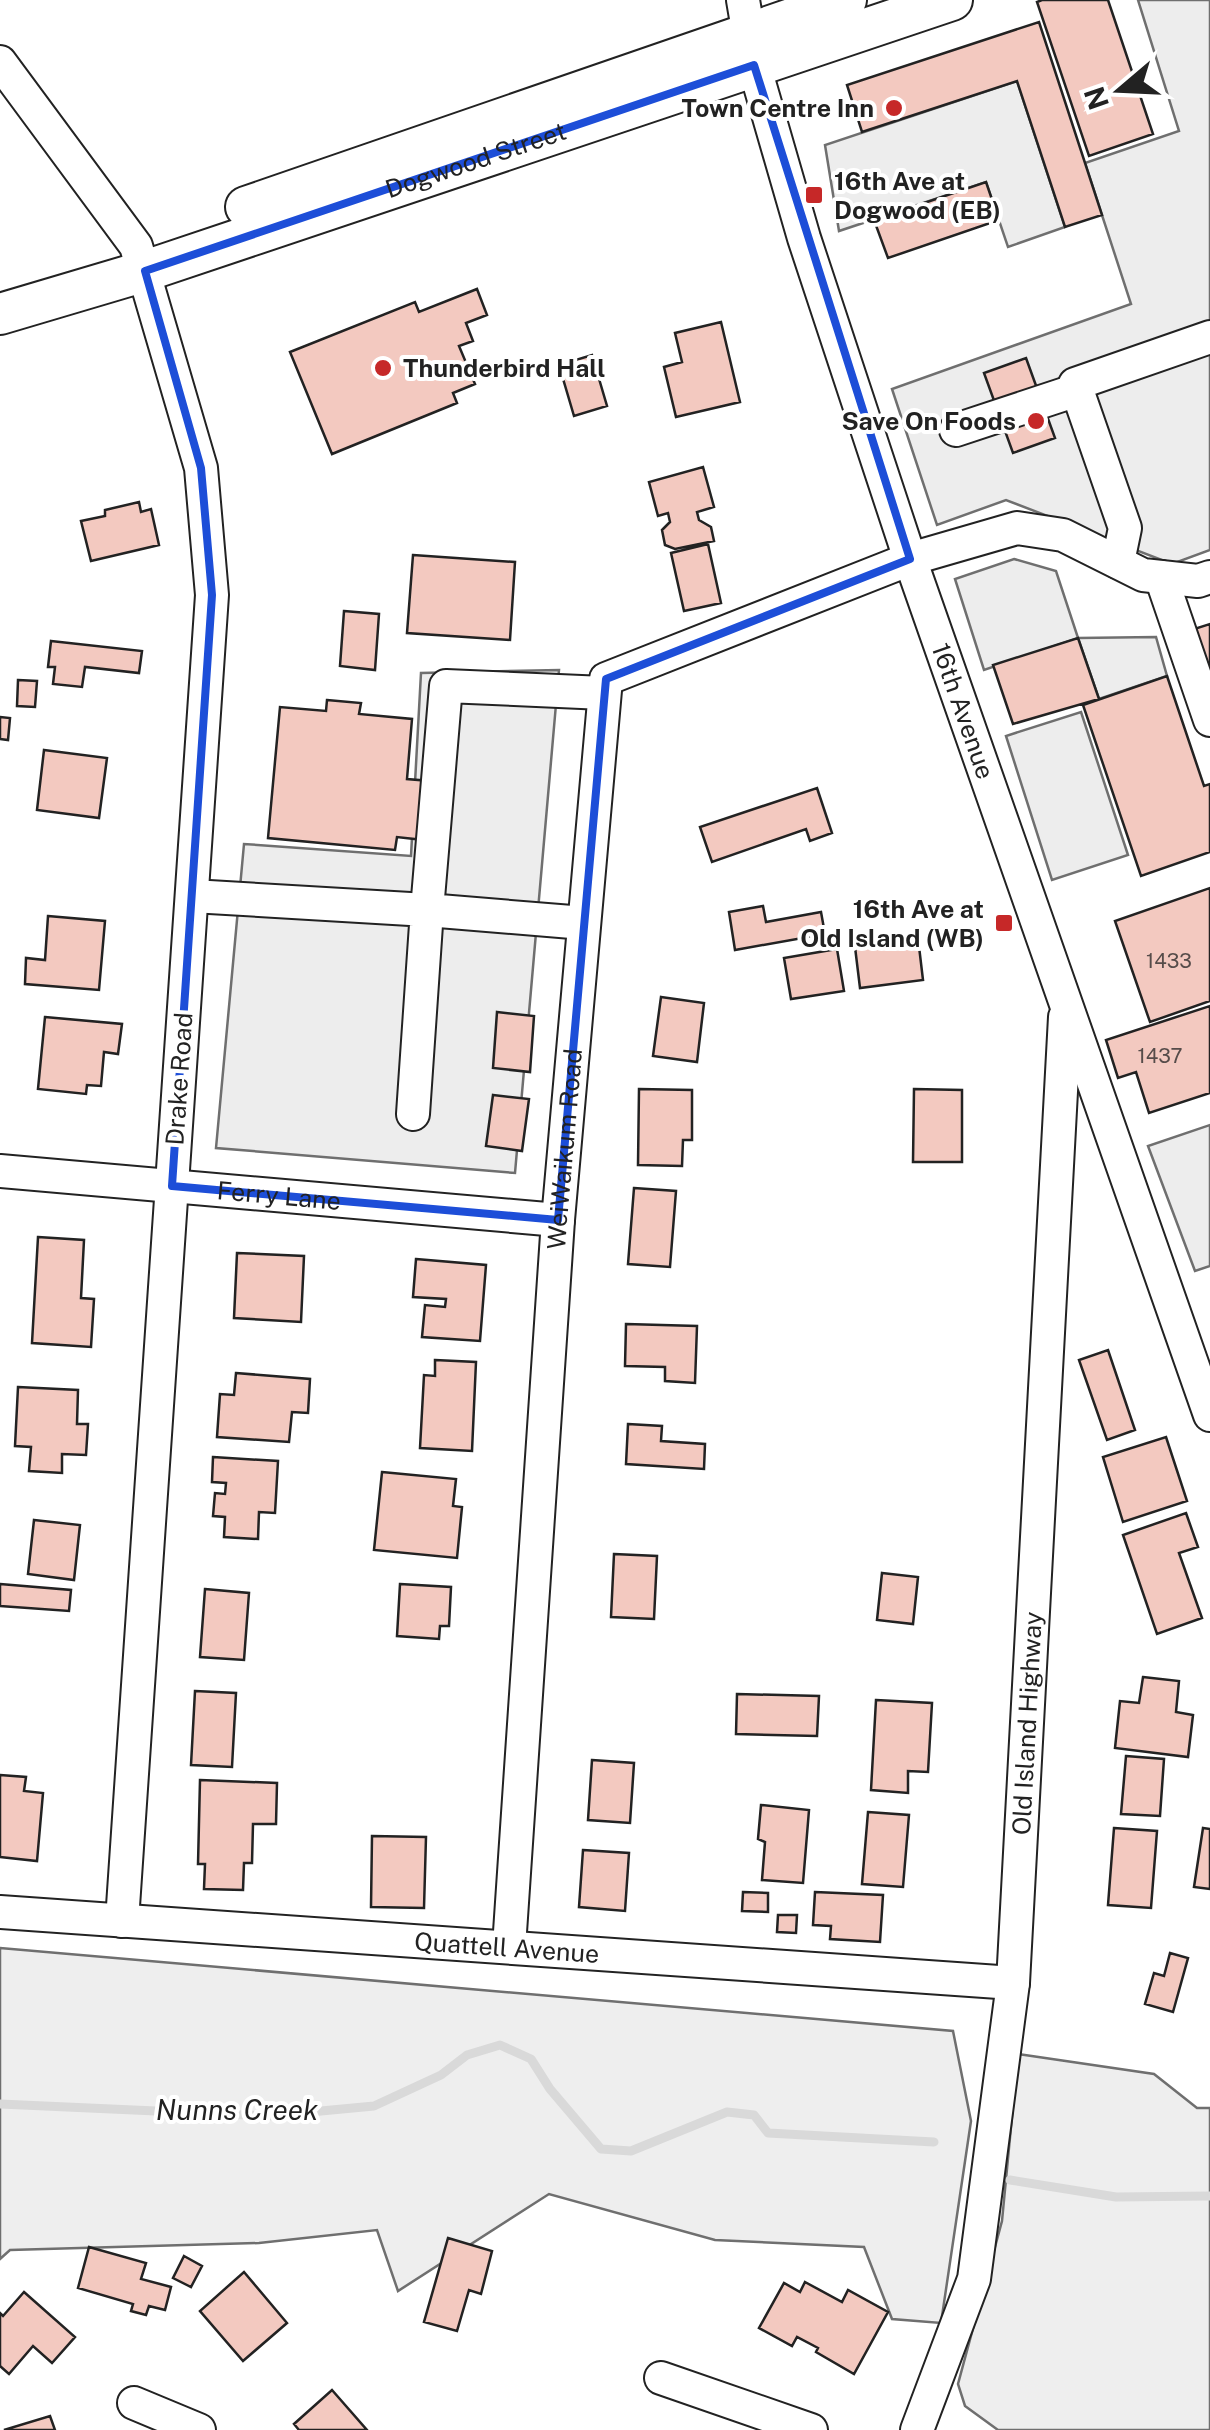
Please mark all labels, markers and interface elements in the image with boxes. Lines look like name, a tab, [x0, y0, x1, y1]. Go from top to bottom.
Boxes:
north arrow	[1070, 40, 1170, 140]
text: N	[1077, 83, 1115, 114]
place label: Town Centre Inn	[682, 93, 874, 123]
marker: Town Centre Inn	[883, 97, 905, 119]
street label: Dogwood Street	[381, 116, 570, 204]
place label: 16th Ave at Dogwood (EB)	[834, 166, 1001, 225]
marker: 16th Ave at Dogwood (EB)	[803, 184, 825, 206]
place label: Thunderbird Hall	[403, 353, 605, 383]
marker: Thunderbird Hall	[372, 357, 394, 379]
place label: Save On Foods	[841, 406, 1016, 436]
marker: Save On Foods	[1025, 410, 1047, 432]
street label: 16th Avenue	[926, 639, 1001, 783]
place label: 16th Ave at Old Island (WB)	[800, 894, 984, 953]
marker: 16th Ave at Old Island (WB)	[993, 912, 1015, 934]
house number: 1433	[1146, 949, 1192, 973]
street label: Drake Road	[159, 1012, 199, 1146]
house number: 1437	[1138, 1044, 1182, 1068]
street label: WeiWaikum Road	[541, 1047, 588, 1250]
street label: Ferry Lane	[216, 1175, 342, 1216]
street label: Old Island Highway	[1006, 1611, 1048, 1836]
street label: Quattell Avenue	[413, 1926, 600, 1969]
water label: Nunns Creek	[156, 2093, 318, 2126]

